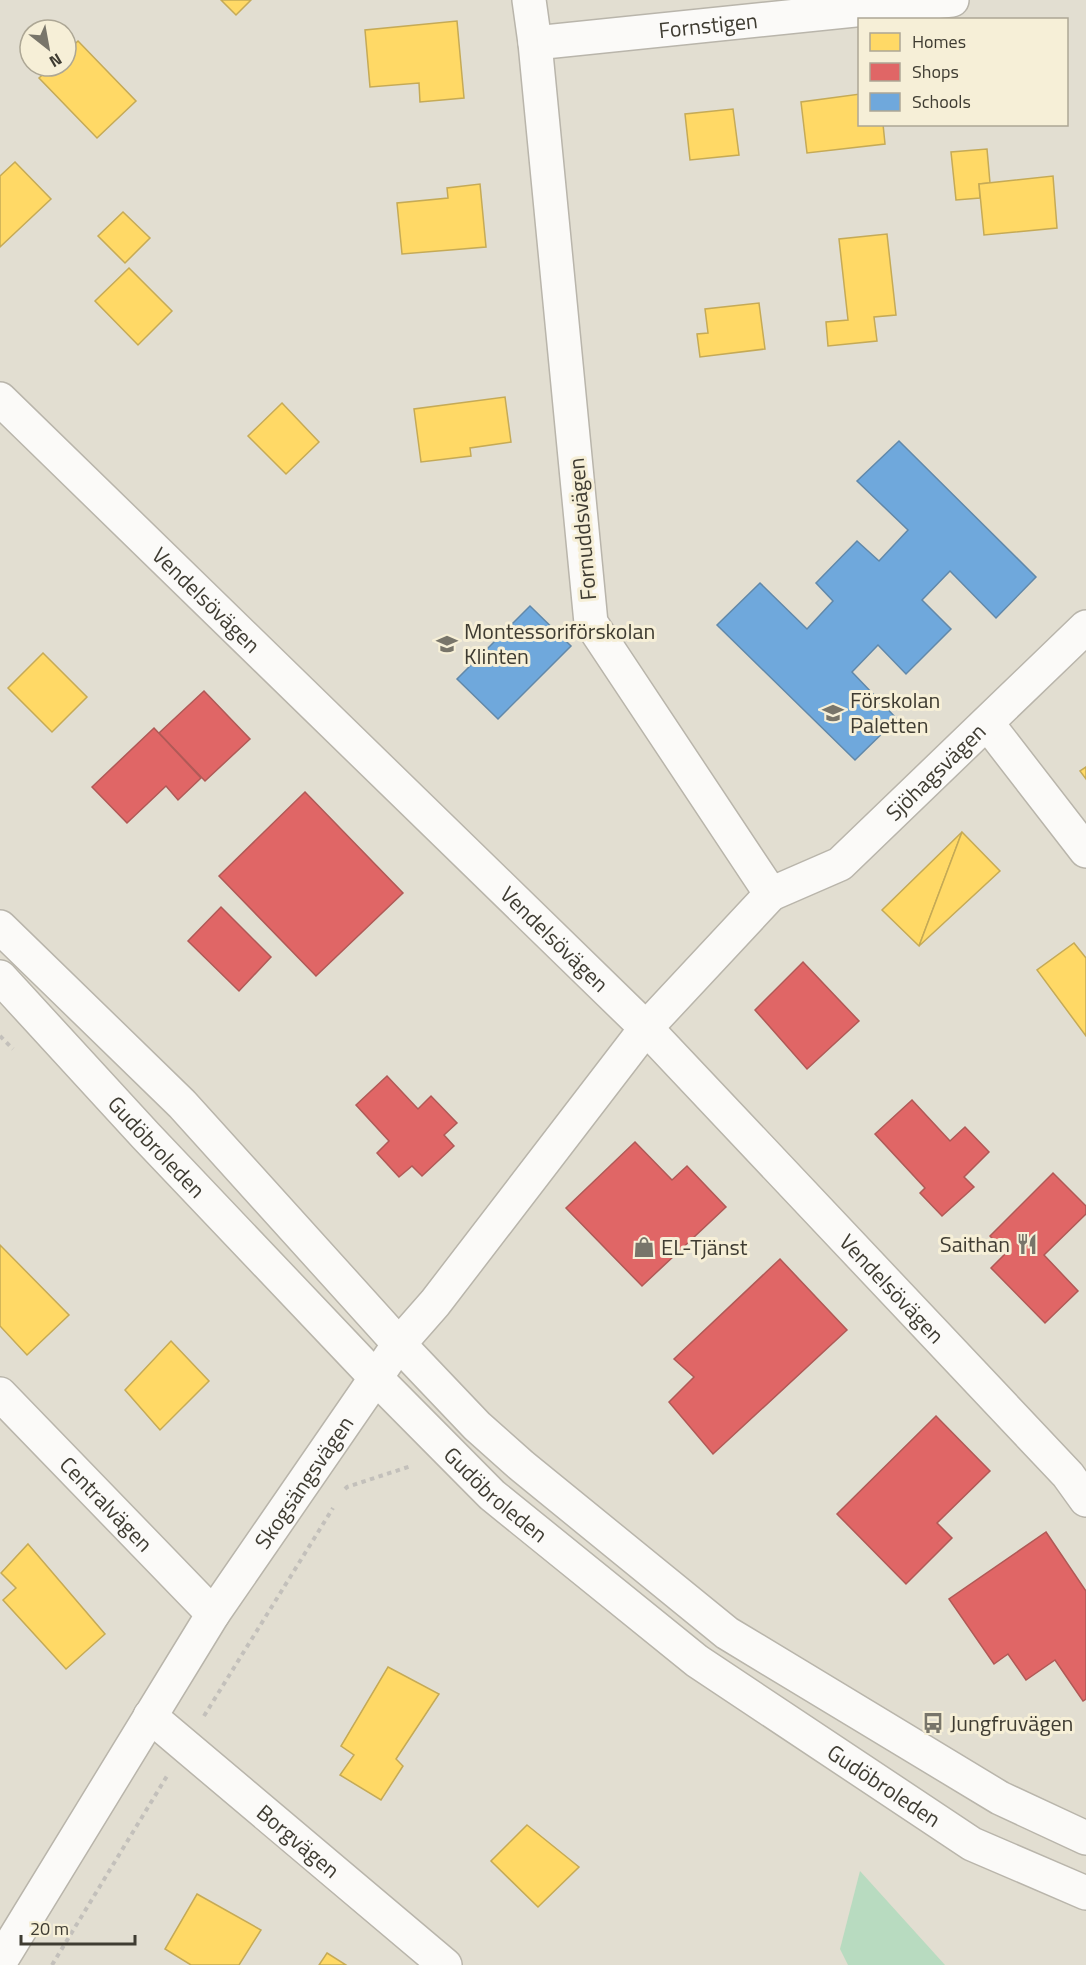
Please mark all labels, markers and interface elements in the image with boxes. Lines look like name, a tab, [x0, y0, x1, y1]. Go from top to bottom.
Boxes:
street label: Fornstigen	[657, 3, 759, 47]
north arrow	[18, 18, 78, 78]
legend	[858, 18, 1068, 126]
text: Homes	[912, 28, 966, 55]
text: N	[45, 48, 67, 74]
text: Shops	[912, 58, 959, 85]
text: Schools	[912, 88, 971, 115]
street label: Fornuddsvägen	[559, 456, 605, 602]
street label: Vendelsövägen	[144, 539, 268, 661]
place label: Montessoriförskolan Klinten	[464, 614, 655, 673]
school or university icon: Montessoriförskolan Klinten	[435, 632, 459, 656]
place label: Förskolan Paletten	[850, 683, 940, 742]
school or university icon: Förskolan Paletten	[821, 701, 845, 725]
street label: Sjöhagsvägen	[878, 715, 994, 829]
street label: Vendelsövägen	[492, 878, 617, 1000]
street label: Gudöbroleden	[100, 1088, 214, 1206]
street label: Vendelsövägen	[831, 1226, 953, 1351]
place label: Saithan	[940, 1227, 1010, 1261]
place label: EL-Tjänst	[661, 1230, 748, 1264]
restaurant icon: Saithan	[1015, 1232, 1039, 1256]
shop icon: EL-Tjänst	[632, 1235, 656, 1259]
street label: Skogsängsvägen	[246, 1409, 362, 1556]
street label: Gudöbroleden	[436, 1439, 555, 1551]
street label: Centralvägen	[52, 1448, 161, 1560]
place label: Jungfruvägen	[950, 1706, 1073, 1740]
bus stop icon: Jungfruvägen	[921, 1711, 945, 1735]
street label: Gudöbroleden	[821, 1735, 948, 1836]
street label: Borgvägen	[249, 1796, 347, 1886]
scale bar	[21, 1908, 135, 1946]
text: 20 m	[30, 1915, 69, 1942]

